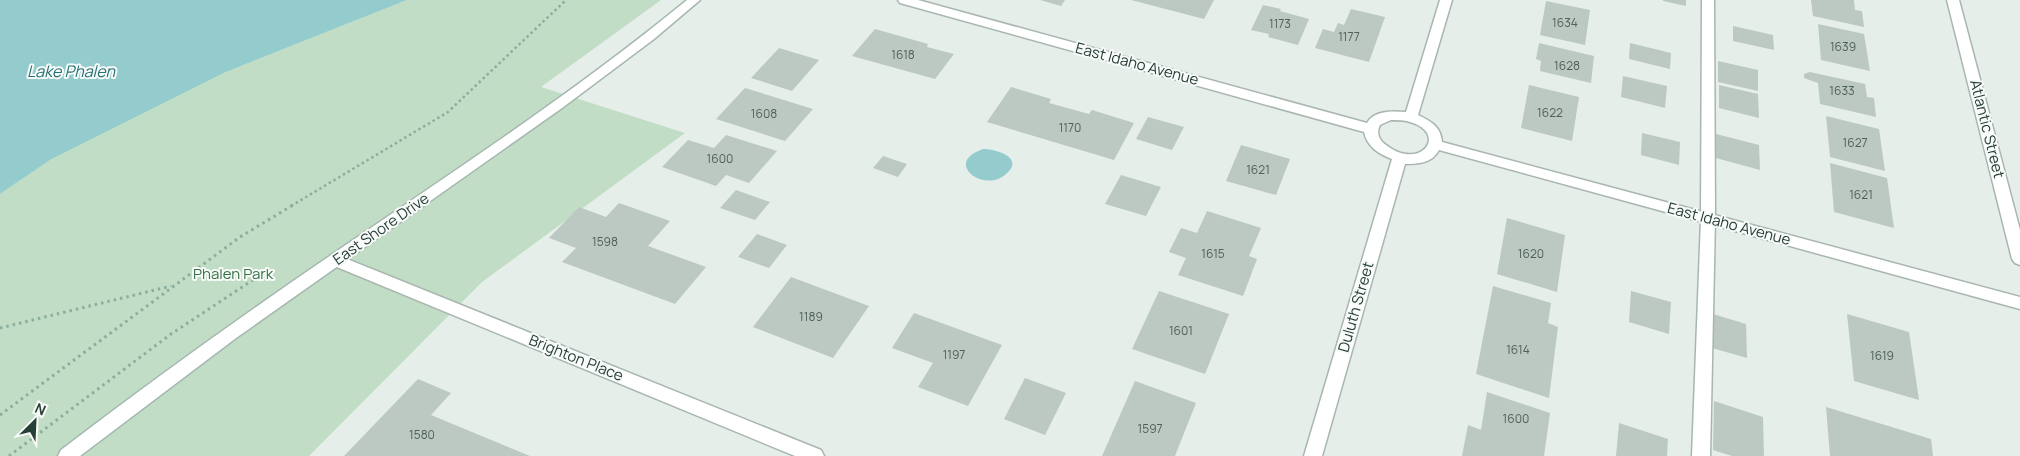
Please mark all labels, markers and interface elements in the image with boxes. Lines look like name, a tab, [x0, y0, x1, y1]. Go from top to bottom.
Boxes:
house number: 1634	[1552, 14, 1578, 31]
house number: 1173	[1269, 15, 1291, 32]
house number: 1177	[1338, 28, 1360, 45]
street label: East Idaho Avenue	[1073, 37, 1201, 90]
house number: 1639	[1830, 38, 1856, 55]
house number: 1618	[891, 46, 915, 63]
house number: 1628	[1554, 57, 1580, 74]
water label: Lake Phalen	[27, 60, 115, 82]
street label: Atlantic Street	[1965, 77, 2010, 180]
house number: 1633	[1829, 82, 1855, 99]
house number: 1622	[1537, 104, 1563, 121]
house number: 1608	[751, 105, 777, 122]
house number: 1170	[1059, 119, 1081, 136]
house number: 1627	[1843, 134, 1868, 151]
house number: 1600	[707, 150, 733, 167]
house number: 1621	[1246, 161, 1270, 178]
house number: 1621	[1849, 186, 1873, 203]
street label: East Shore Drive	[328, 187, 433, 270]
street label: East Idaho Avenue	[1665, 197, 1793, 250]
house number: 1598	[592, 233, 618, 250]
house number: 1615	[1201, 245, 1225, 262]
house number: 1620	[1518, 245, 1544, 262]
street label: Duluth Street	[1333, 259, 1378, 355]
park label: Phalen Park	[193, 263, 274, 284]
house number: 1189	[799, 308, 823, 325]
house number: 1601	[1169, 322, 1193, 339]
street label: Brighton Place	[526, 329, 627, 386]
house number: 1614	[1506, 341, 1530, 358]
house number: 1197	[943, 346, 965, 363]
house number: 1619	[1870, 347, 1894, 364]
north arrow	[10, 396, 60, 446]
text: N	[32, 398, 49, 419]
house number: 1600	[1503, 410, 1529, 427]
house number: 1597	[1138, 420, 1162, 437]
house number: 1580	[409, 426, 435, 443]

